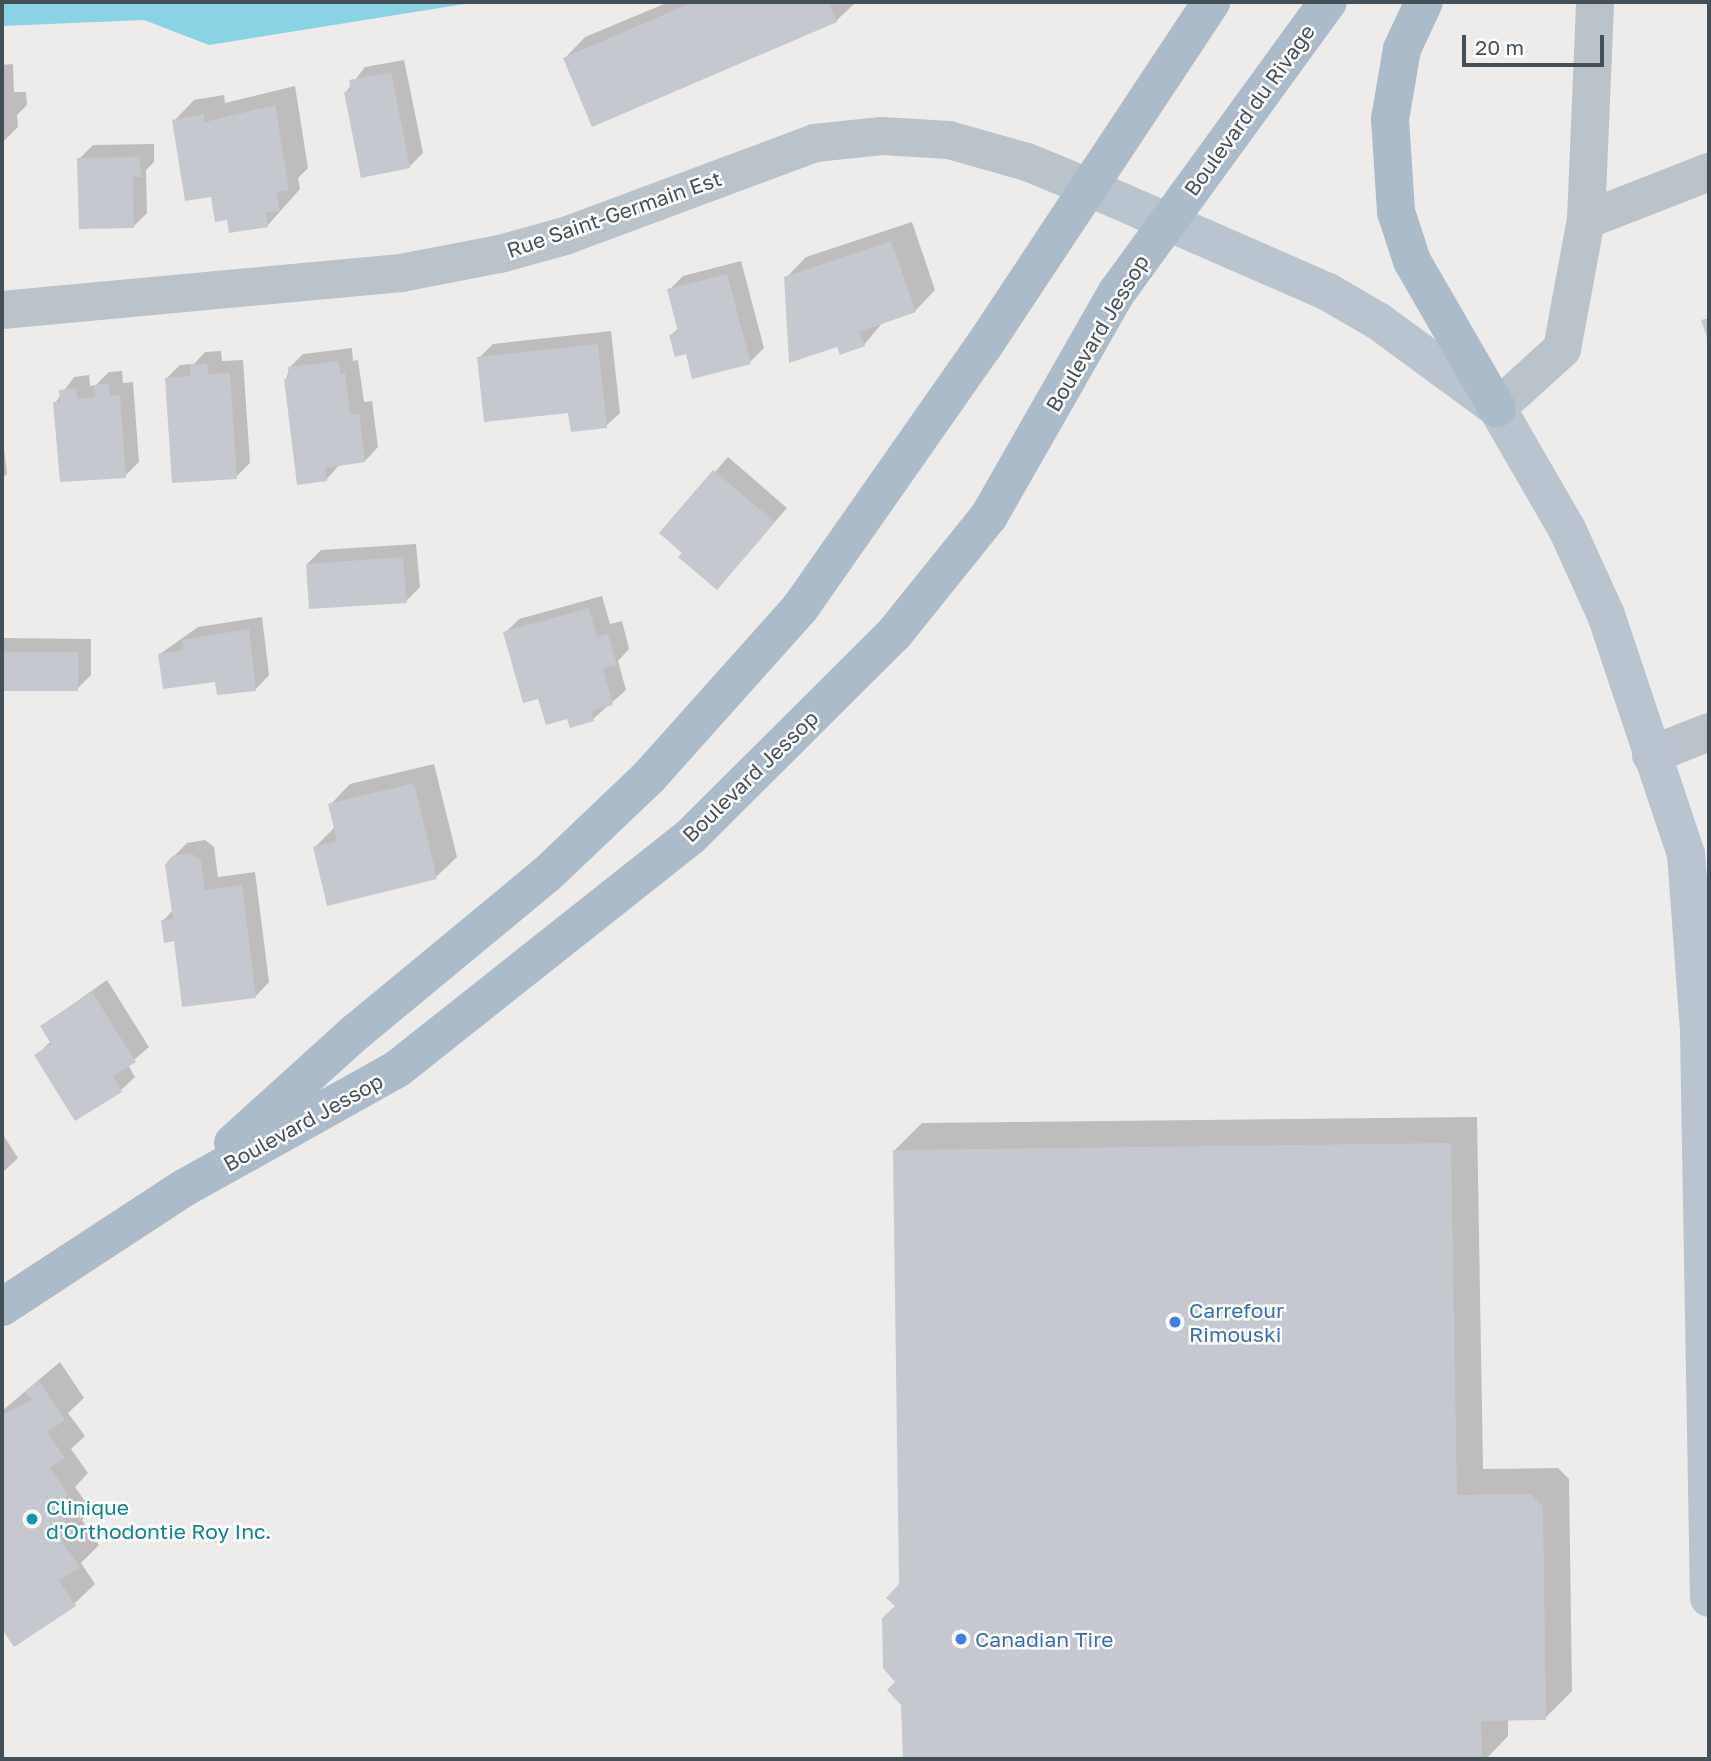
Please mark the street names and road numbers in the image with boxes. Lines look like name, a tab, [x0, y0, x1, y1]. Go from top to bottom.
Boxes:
street label: Boulevard du Rivage	[1178, 19, 1320, 201]
street label: Rue Saint-Germain Est	[503, 165, 725, 263]
street label: Boulevard Jessop	[1040, 250, 1154, 416]
street label: Boulevard Jessop	[677, 705, 823, 847]
street label: Boulevard Jessop	[219, 1068, 387, 1176]

